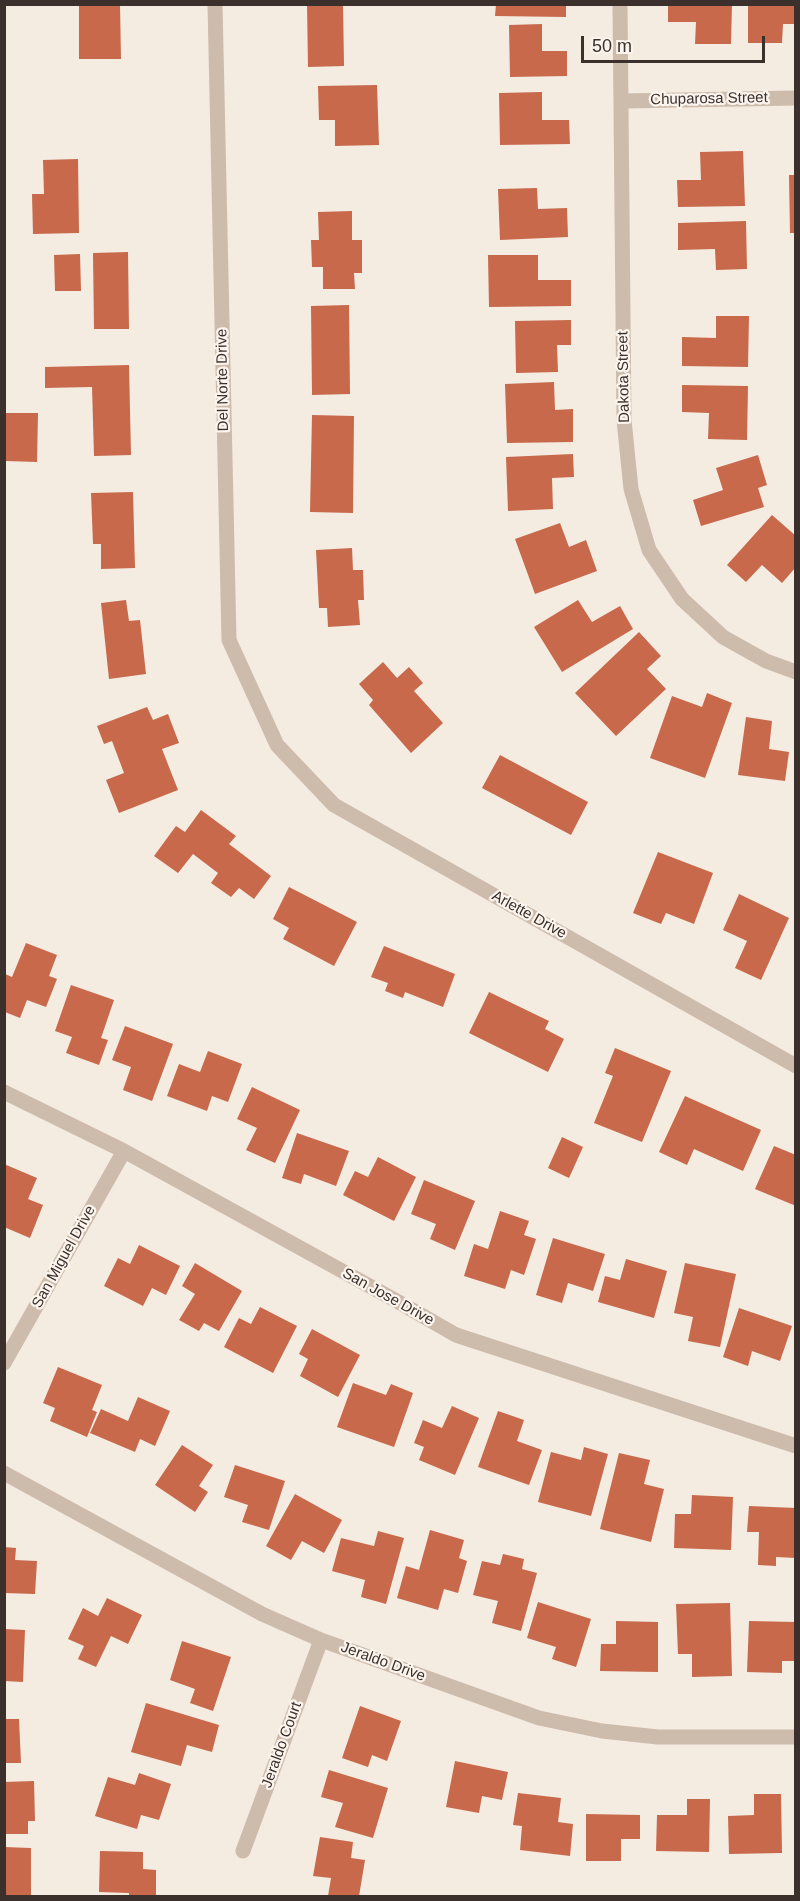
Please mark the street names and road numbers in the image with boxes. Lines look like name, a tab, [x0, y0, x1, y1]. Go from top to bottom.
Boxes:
street label: Chuparosa Street	[650, 89, 768, 109]
street label: Del Norte Drive	[213, 329, 233, 431]
street label: Dakota Street	[614, 331, 634, 423]
street label: Arlette Drive	[489, 887, 569, 943]
street label: San Miguel Drive	[28, 1203, 100, 1311]
street label: San Jose Drive	[339, 1264, 437, 1330]
street label: Jeraldo Drive	[338, 1638, 428, 1686]
street label: Jeraldo Court	[258, 1700, 306, 1790]

